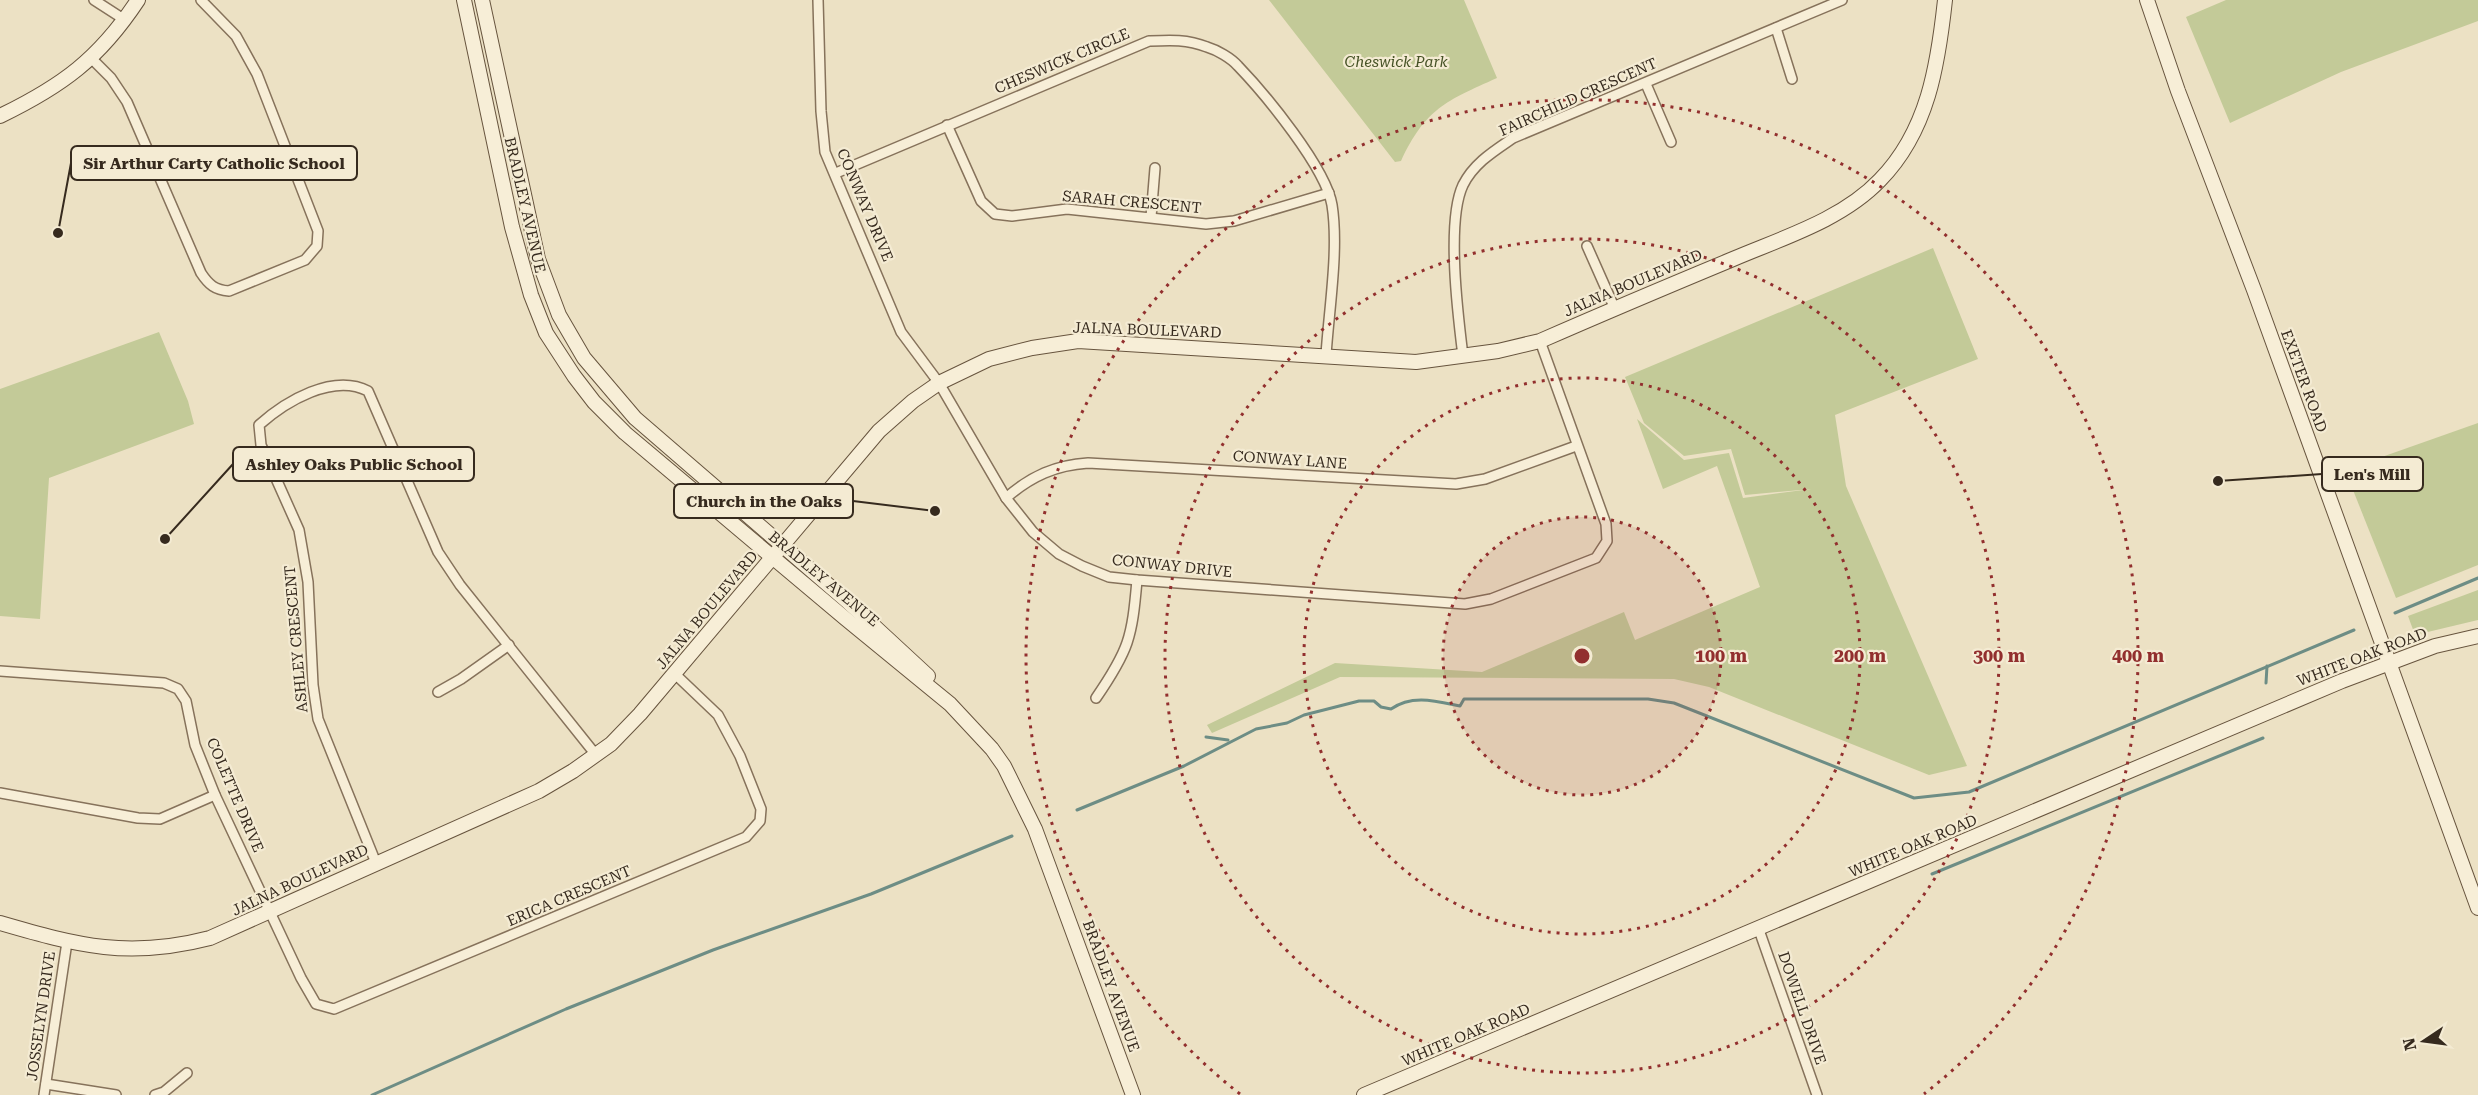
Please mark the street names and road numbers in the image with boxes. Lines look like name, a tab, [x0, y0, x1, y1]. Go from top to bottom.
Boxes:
street label: CHESWICK CIRCLE	[992, 24, 1132, 98]
street label: FAIRCHILD CRESCENT	[1496, 54, 1660, 140]
street label: BRADLEY AVENUE	[501, 135, 549, 275]
street label: CONWAY DRIVE	[833, 146, 897, 264]
street label: SARAH CRESCENT	[1062, 187, 1202, 217]
street label: JALNA BOULEVARD	[1561, 246, 1705, 320]
street label: JALNA BOULEVARD	[1072, 318, 1222, 342]
street label: EXETER ROAD	[2277, 327, 2331, 435]
street label: CONWAY LANE	[1232, 447, 1348, 473]
street label: BRADLEY AVENUE	[765, 527, 883, 631]
street label: JALNA BOULEVARD	[652, 547, 762, 673]
street label: CONWAY DRIVE	[1111, 551, 1233, 581]
street label: ASHLEY CRESCENT	[281, 565, 311, 713]
street label: WHITE OAK ROAD	[2295, 624, 2429, 690]
street label: COLETTE DRIVE	[203, 735, 267, 855]
street label: WHITE OAK ROAD	[1846, 811, 1980, 881]
street label: JALNA BOULEVARD	[229, 840, 371, 920]
street label: ERICA CRESCENT	[504, 862, 634, 930]
street label: BRADLEY AVENUE	[1079, 918, 1143, 1054]
street label: DOWELL DRIVE	[1774, 949, 1830, 1067]
street label: JOSSELYN DRIVE	[23, 950, 59, 1082]
street label: WHITE OAK ROAD	[1399, 1000, 1533, 1070]

